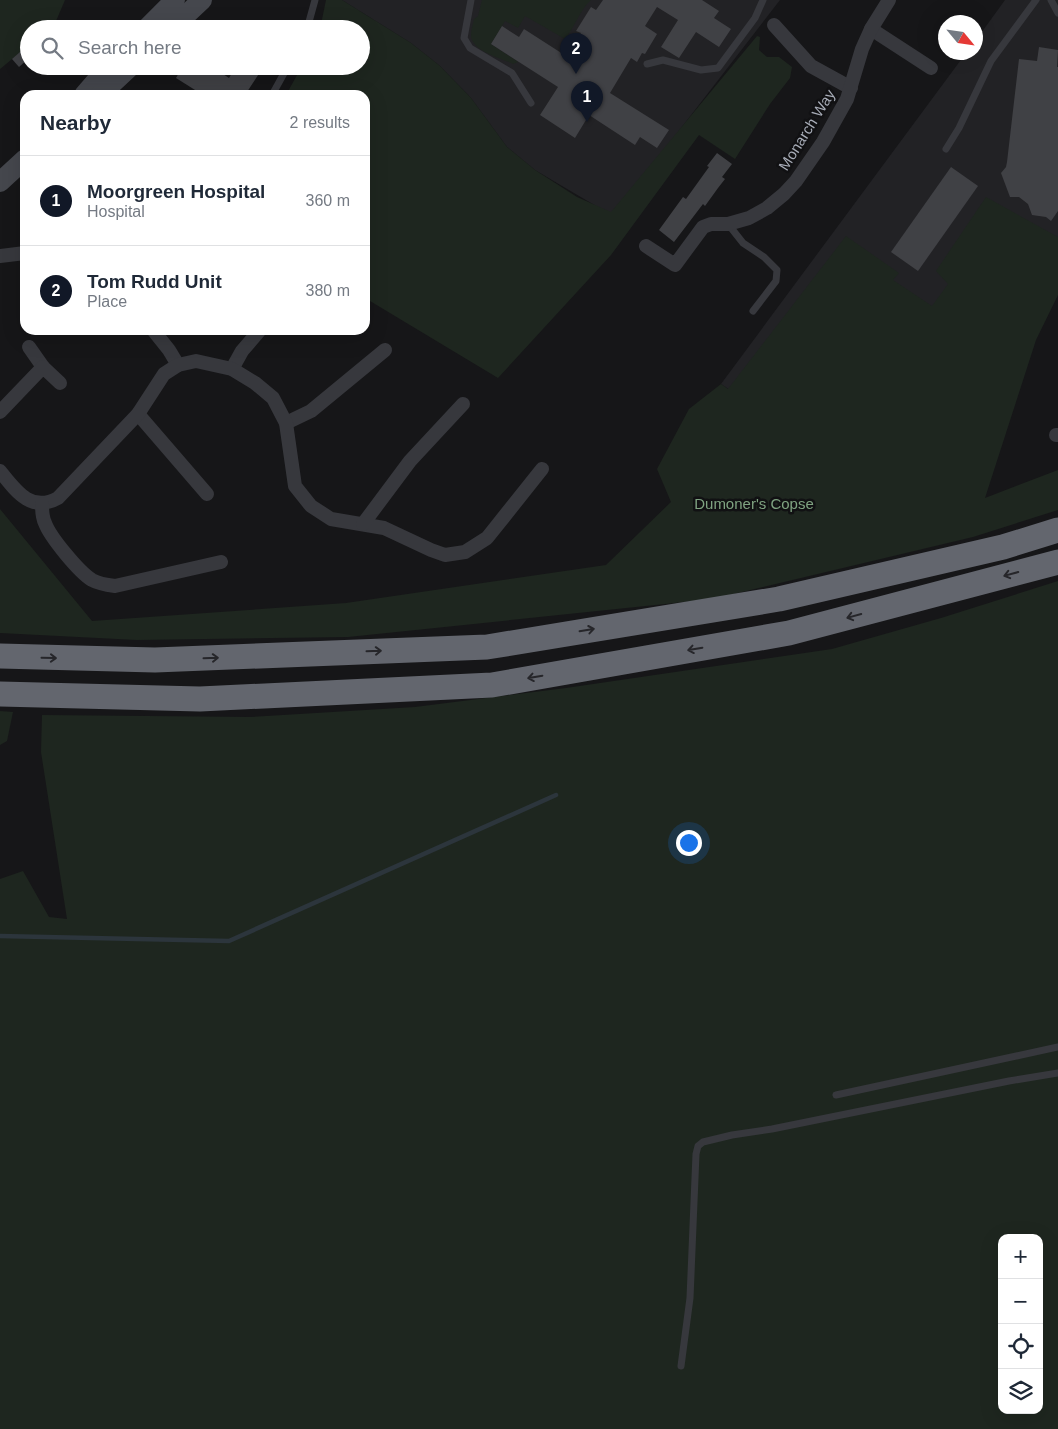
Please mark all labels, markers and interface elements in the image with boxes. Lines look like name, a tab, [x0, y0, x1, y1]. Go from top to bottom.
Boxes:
north arrow	[938, 15, 983, 60]
search box	[20, 20, 370, 75]
pin: 2	[560, 33, 592, 74]
icon: search	[38, 34, 66, 62]
text: Search here	[78, 37, 182, 58]
pin: 1	[571, 81, 603, 122]
street label: Monarch Way	[775, 86, 838, 173]
text: Nearby	[40, 111, 111, 134]
text: 2 results	[290, 114, 350, 131]
text: Moorgreen Hospital	[87, 181, 265, 202]
text: 1	[52, 192, 60, 209]
text: 360 m	[306, 192, 350, 209]
text: Hospital	[87, 203, 145, 220]
text: Tom Rudd Unit	[87, 271, 222, 292]
text: 2	[52, 282, 60, 299]
text: 380 m	[306, 282, 350, 299]
text: Place	[87, 293, 127, 310]
park label: Dumoner's Copse	[694, 495, 814, 512]
one-way arrow	[1003, 570, 1019, 579]
one-way arrow	[846, 611, 862, 621]
one-way arrow	[579, 625, 595, 635]
one-way arrow	[687, 645, 703, 655]
one-way arrow	[365, 647, 381, 656]
one-way arrow	[40, 653, 56, 663]
one-way arrow	[203, 653, 219, 662]
one-way arrow	[527, 673, 543, 683]
your location	[676, 830, 702, 856]
map controls	[998, 1234, 1043, 1414]
button: +	[998, 1234, 1043, 1279]
button: −	[998, 1279, 1043, 1324]
button: locate	[998, 1324, 1043, 1369]
button: layers	[998, 1369, 1043, 1414]

